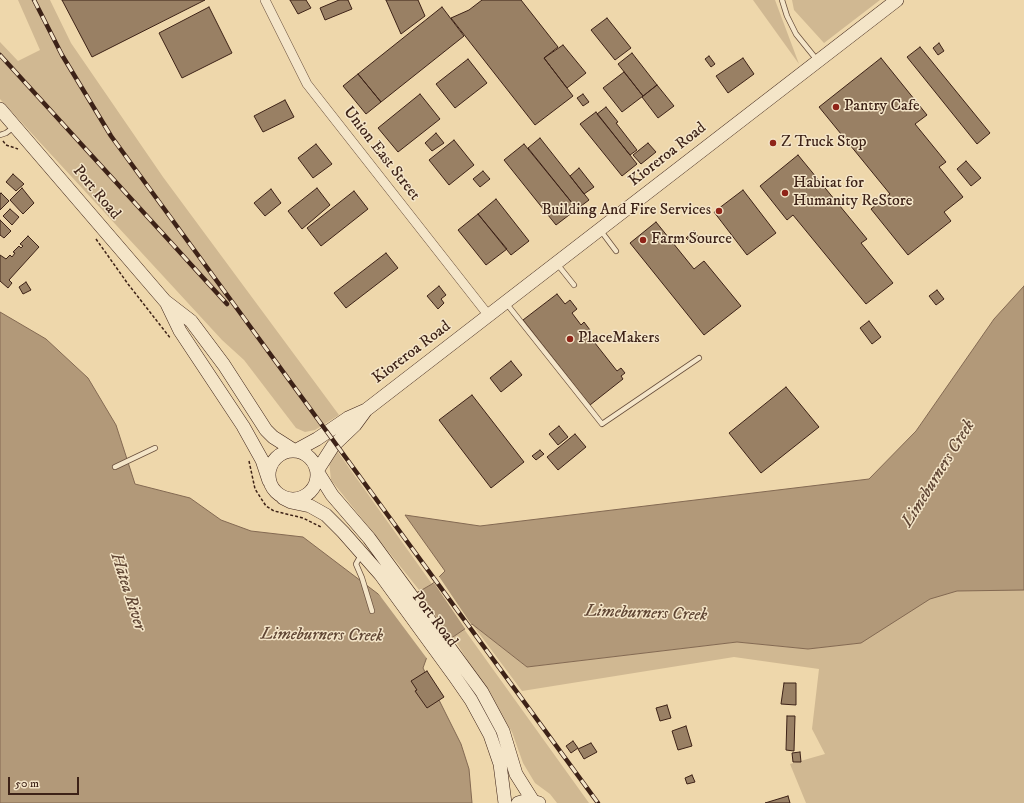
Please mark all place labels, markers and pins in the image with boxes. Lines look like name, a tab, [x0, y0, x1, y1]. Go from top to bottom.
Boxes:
place label: Pantry Cafe	[844, 97, 920, 117]
marker: Pantry Cafe	[831, 102, 841, 112]
place label: Z Truck Stop	[781, 133, 866, 153]
marker: Z Truck Stop	[768, 138, 778, 148]
place label: Habitat for Humanity ReStore	[793, 174, 912, 212]
marker: Habitat for Humanity ReStore	[780, 188, 790, 198]
place label: Building And Fire Services	[541, 201, 711, 221]
marker: Building And Fire Services	[714, 206, 724, 216]
place label: Farm Source	[651, 230, 732, 250]
marker: Farm Source	[638, 235, 648, 245]
place label: PlaceMakers	[578, 329, 659, 349]
marker: PlaceMakers	[565, 334, 575, 344]

